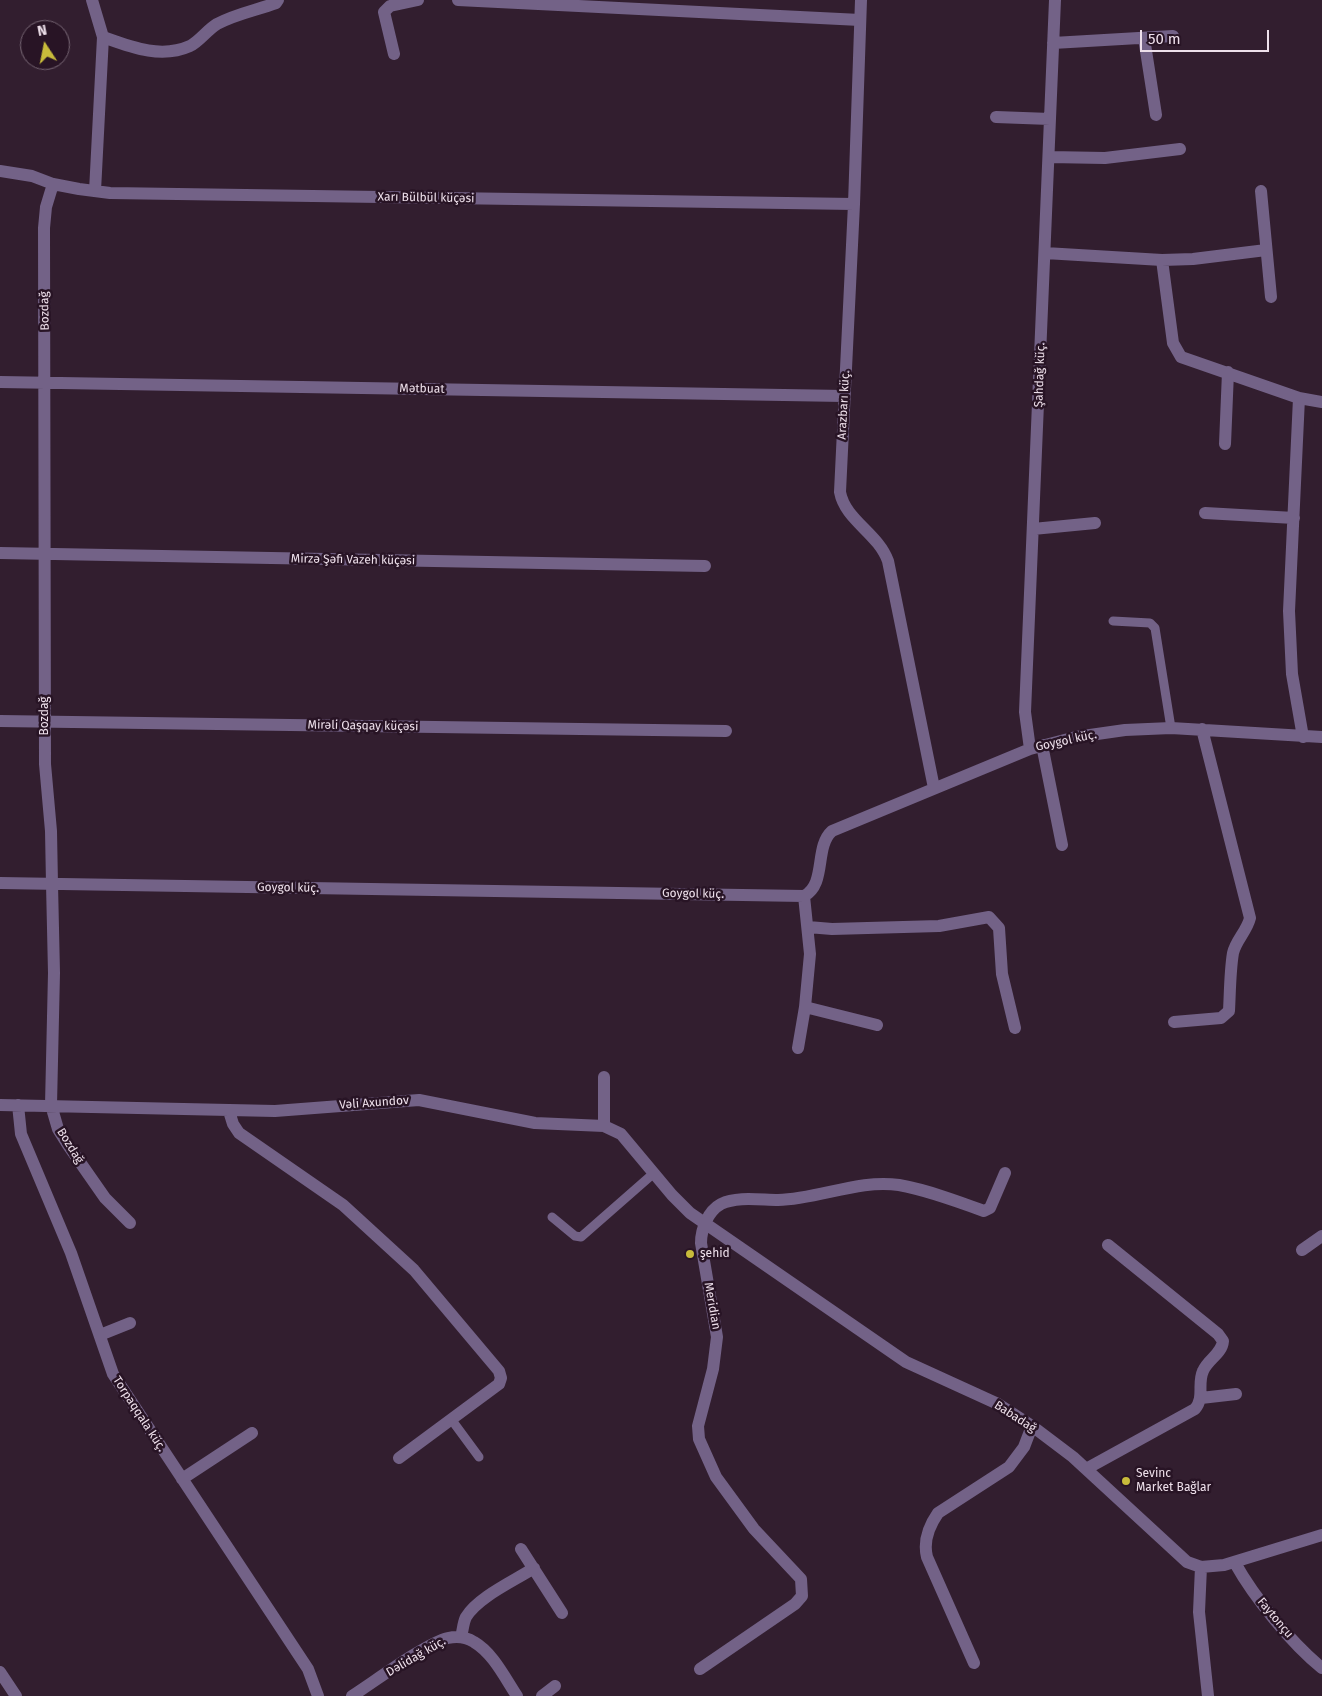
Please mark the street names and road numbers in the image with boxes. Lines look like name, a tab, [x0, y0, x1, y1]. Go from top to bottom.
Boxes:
street label: Xarı Bülbül küçəsi	[377, 190, 475, 206]
street label: Bozdağ	[37, 291, 53, 331]
street label: Şahdağ küç.	[1032, 342, 1048, 408]
street label: Arazbarı küç.	[835, 370, 853, 440]
street label: Mətbuat	[399, 381, 445, 397]
street label: Mirzə Şəfi Vazeh küçəsi	[291, 552, 415, 568]
street label: Bozdağ	[38, 696, 52, 736]
street label: Mirəli Qaşqay küçəsi	[308, 718, 418, 734]
street label: Goygol küç.	[1034, 728, 1098, 754]
street label: Goygol küç.	[257, 880, 319, 896]
street label: Goygol küç.	[662, 886, 724, 902]
street label: Vəli Axundov	[339, 1093, 409, 1113]
street label: Bozdağ	[54, 1126, 86, 1166]
street label: Meridian	[701, 1281, 723, 1331]
street label: Torpaqqala küç.	[109, 1374, 169, 1454]
street label: Babadağ	[991, 1398, 1039, 1436]
street label: Faytonçu	[1254, 1595, 1296, 1641]
street label: Dəlidağ küç.	[384, 1634, 448, 1680]

